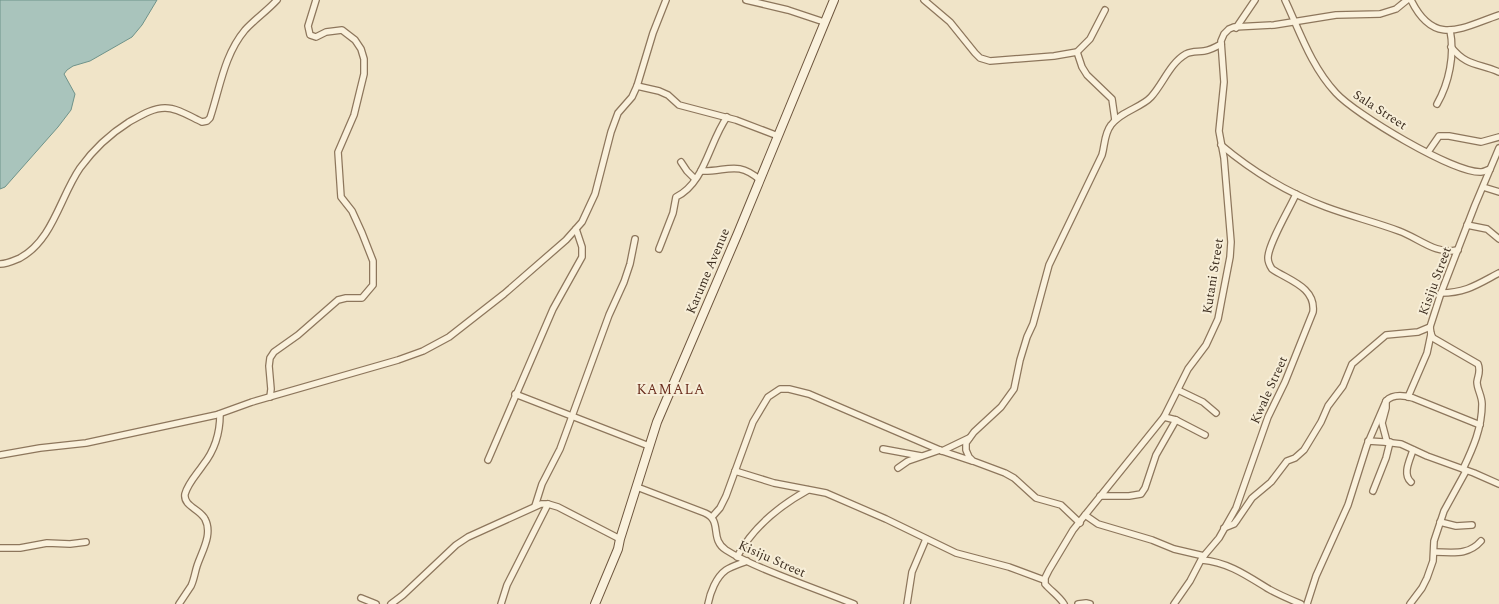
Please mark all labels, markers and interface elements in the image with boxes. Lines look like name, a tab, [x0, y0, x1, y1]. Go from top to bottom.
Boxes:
street label: Sala Street	[1349, 85, 1411, 135]
street label: Karume Avenue	[681, 225, 735, 317]
street label: Kutani Street	[1197, 236, 1229, 315]
street label: Kisiju Street	[1413, 244, 1457, 318]
street label: Kwale Street	[1245, 352, 1293, 427]
district label: KAMALA	[636, 379, 706, 400]
street label: Kisiju Street	[735, 535, 809, 583]

